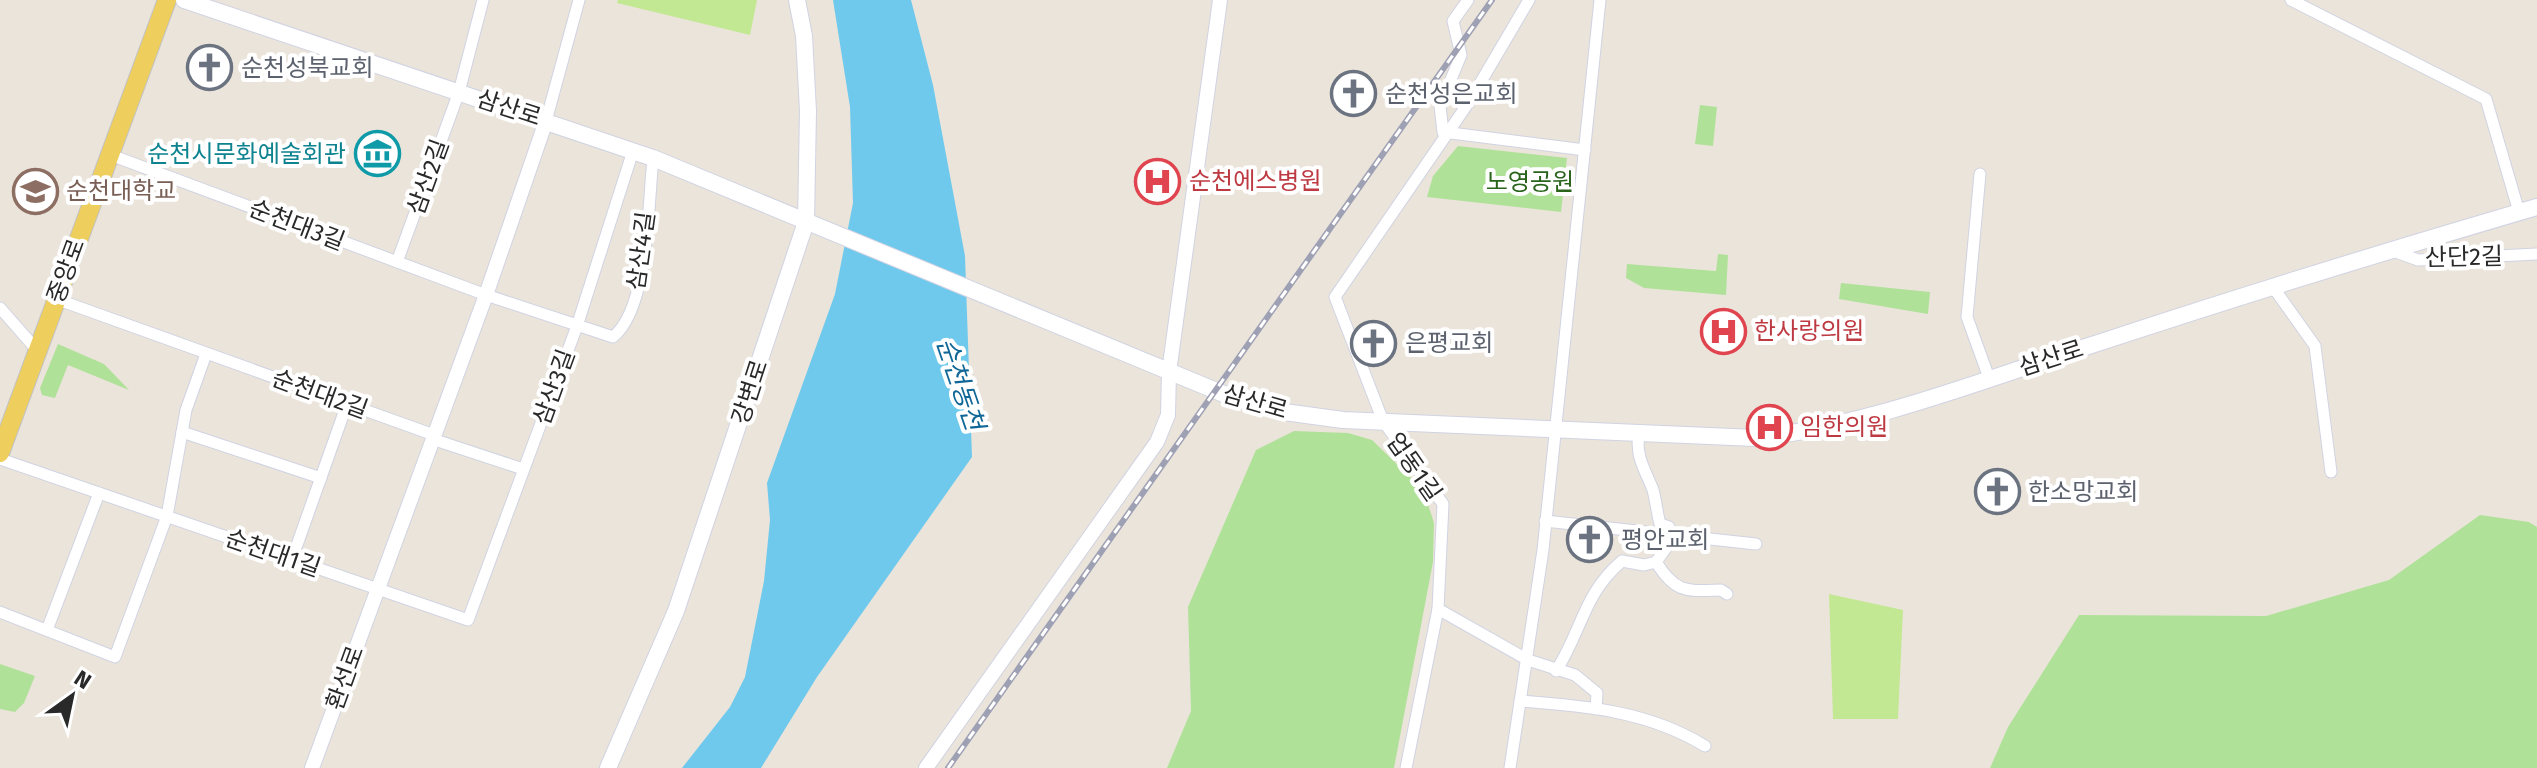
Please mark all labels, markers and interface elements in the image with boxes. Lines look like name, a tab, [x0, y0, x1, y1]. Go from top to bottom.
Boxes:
church icon: 순천성북교회	[186, 44, 234, 92]
place label: 순천성북교회	[241, 54, 373, 82]
church icon: 순천성은교회	[1330, 70, 1378, 118]
place label: 순천성은교회	[1385, 80, 1517, 108]
street label: 삼산로	[473, 84, 545, 132]
museum icon: 순천시문화예술회관	[353, 130, 401, 178]
street label: 삼산2길	[401, 136, 455, 218]
place label: 순천시문화예술회관	[147, 140, 346, 168]
hospital icon: 순천에스병원	[1134, 157, 1182, 205]
school or university icon: 순천대학교	[11, 167, 59, 215]
place label: 순천에스병원	[1189, 167, 1321, 195]
park label: 노영공원	[1486, 168, 1574, 196]
place label: 순천대학교	[66, 177, 176, 205]
street label: 순천대3길	[245, 194, 349, 256]
street label: 삼산4길	[622, 210, 660, 292]
street label: 중앙로	[42, 235, 90, 307]
street label: 산단2길	[2425, 242, 2503, 272]
hospital icon: 한사랑의원	[1699, 307, 1747, 355]
place label: 한사랑의원	[1754, 317, 1864, 345]
church icon: 은평교회	[1350, 319, 1398, 367]
place label: 은평교회	[1405, 329, 1493, 357]
water label: 순천동천	[930, 334, 991, 437]
street label: 삼산로	[2015, 334, 2087, 382]
street label: 삼산3길	[527, 345, 581, 429]
street label: 강변로	[726, 356, 774, 428]
street label: 순천대2길	[268, 364, 372, 424]
street label: 삼산로	[1219, 379, 1291, 425]
hospital icon: 임한의원	[1745, 403, 1793, 451]
place label: 임한의원	[1800, 413, 1888, 441]
street label: 업동1길	[1381, 428, 1447, 506]
church icon: 한소망교회	[1973, 468, 2021, 516]
place label: 한소망교회	[2028, 478, 2138, 506]
church icon: 평안교회	[1566, 516, 1614, 564]
street label: 순천대1길	[222, 524, 324, 582]
place label: 평안교회	[1621, 526, 1709, 554]
street label: 환선로	[321, 642, 369, 714]
north arrow	[32, 656, 112, 736]
text: N	[69, 664, 96, 695]

